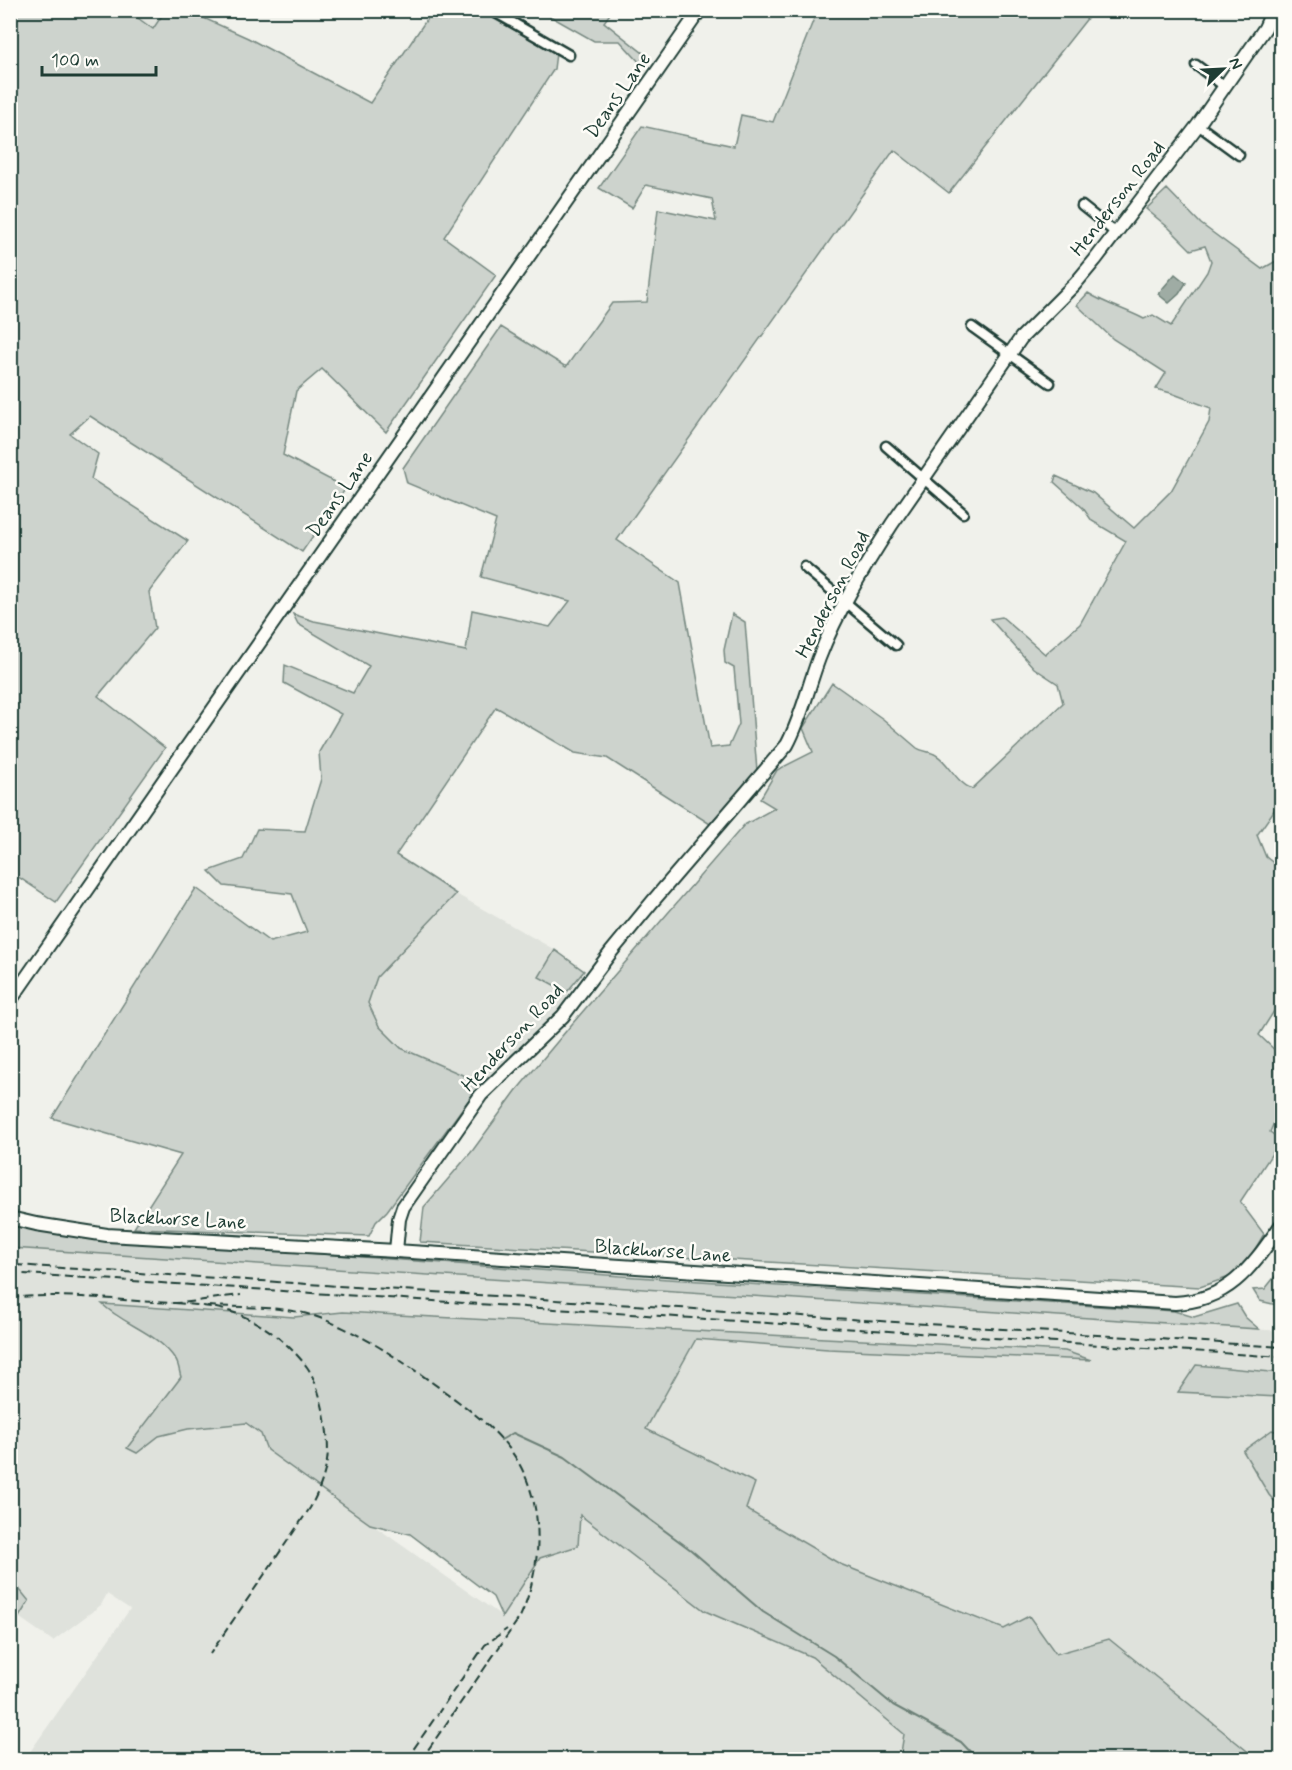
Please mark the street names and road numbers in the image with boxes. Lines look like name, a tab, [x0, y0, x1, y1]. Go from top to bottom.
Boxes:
street label: Deans Lane	[579, 47, 658, 144]
street label: Henderson Road	[1065, 136, 1172, 262]
street label: Deans Lane	[301, 446, 380, 543]
street label: Henderson Road	[790, 526, 877, 663]
street label: Henderson Road	[456, 978, 571, 1098]
street label: Blackhorse Lane	[109, 1202, 247, 1237]
street label: Blackhorse Lane	[594, 1233, 732, 1270]

